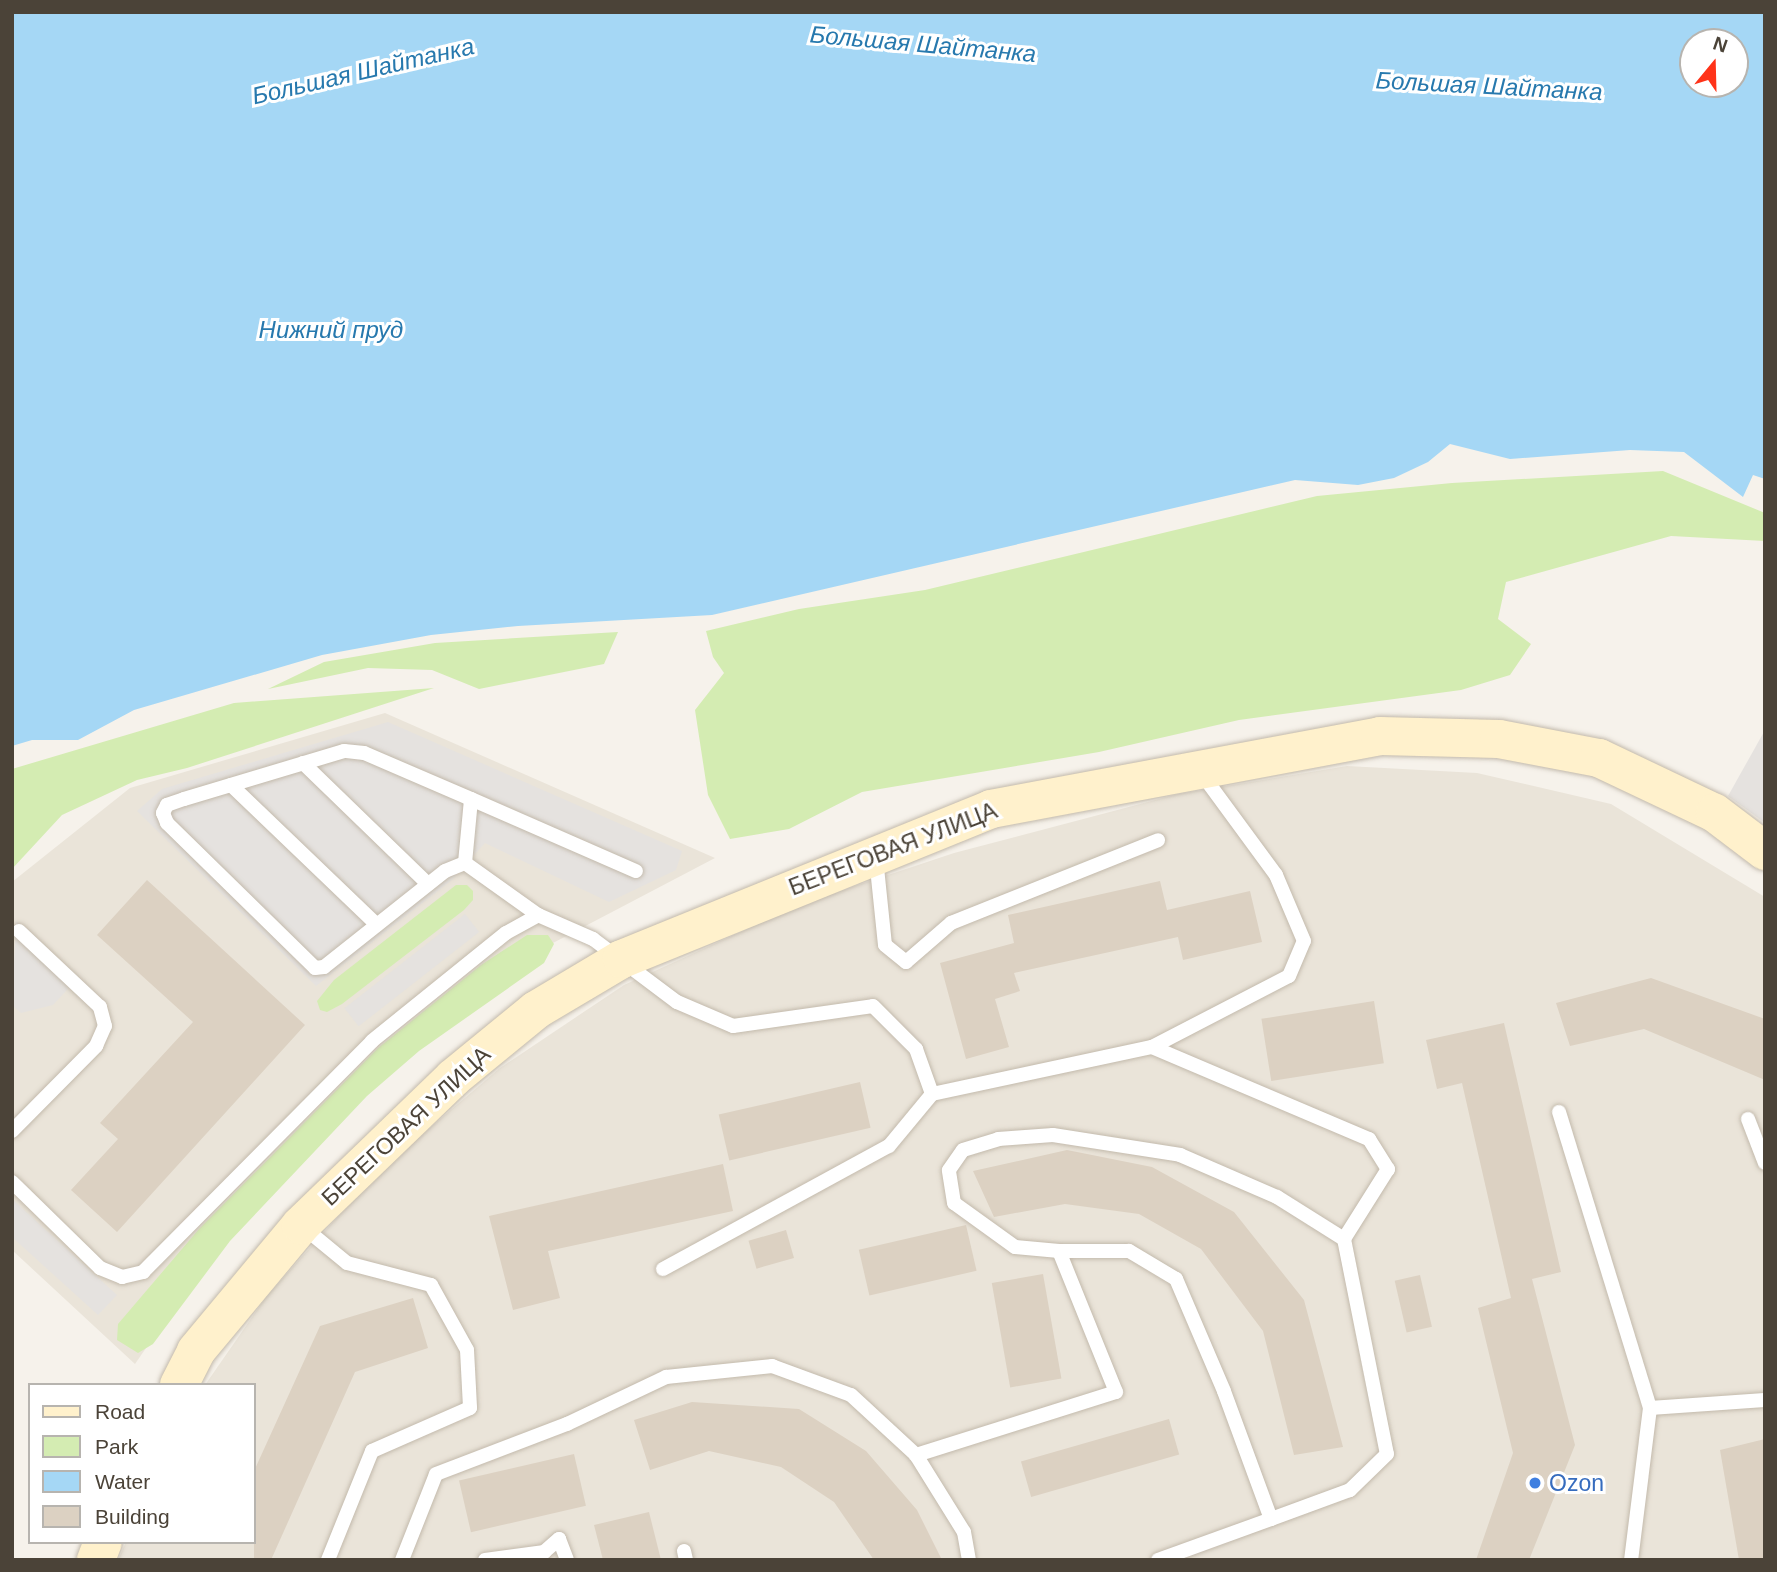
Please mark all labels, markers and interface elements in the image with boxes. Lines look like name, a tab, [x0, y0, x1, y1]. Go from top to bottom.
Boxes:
water label: Большая Шайтанка	[809, 20, 1037, 68]
north arrow	[1679, 28, 1749, 98]
water label: Большая Шайтанка	[249, 31, 477, 111]
text: N	[1710, 32, 1730, 57]
water label: Большая Шайтанка	[1375, 66, 1603, 106]
water label: Нижний пруд	[259, 316, 403, 344]
street label: БЕРЕГОВАЯ УЛИЦА	[785, 797, 1001, 901]
street label: БЕРЕГОВАЯ УЛИЦА	[316, 1041, 496, 1211]
legend	[28, 1383, 256, 1544]
text: Road	[95, 1400, 145, 1423]
text: Park	[95, 1435, 138, 1458]
place label: Ozon	[1549, 1469, 1604, 1497]
text: Water	[95, 1470, 150, 1493]
marker: Ozon	[1527, 1475, 1543, 1491]
text: Building	[95, 1505, 170, 1528]

